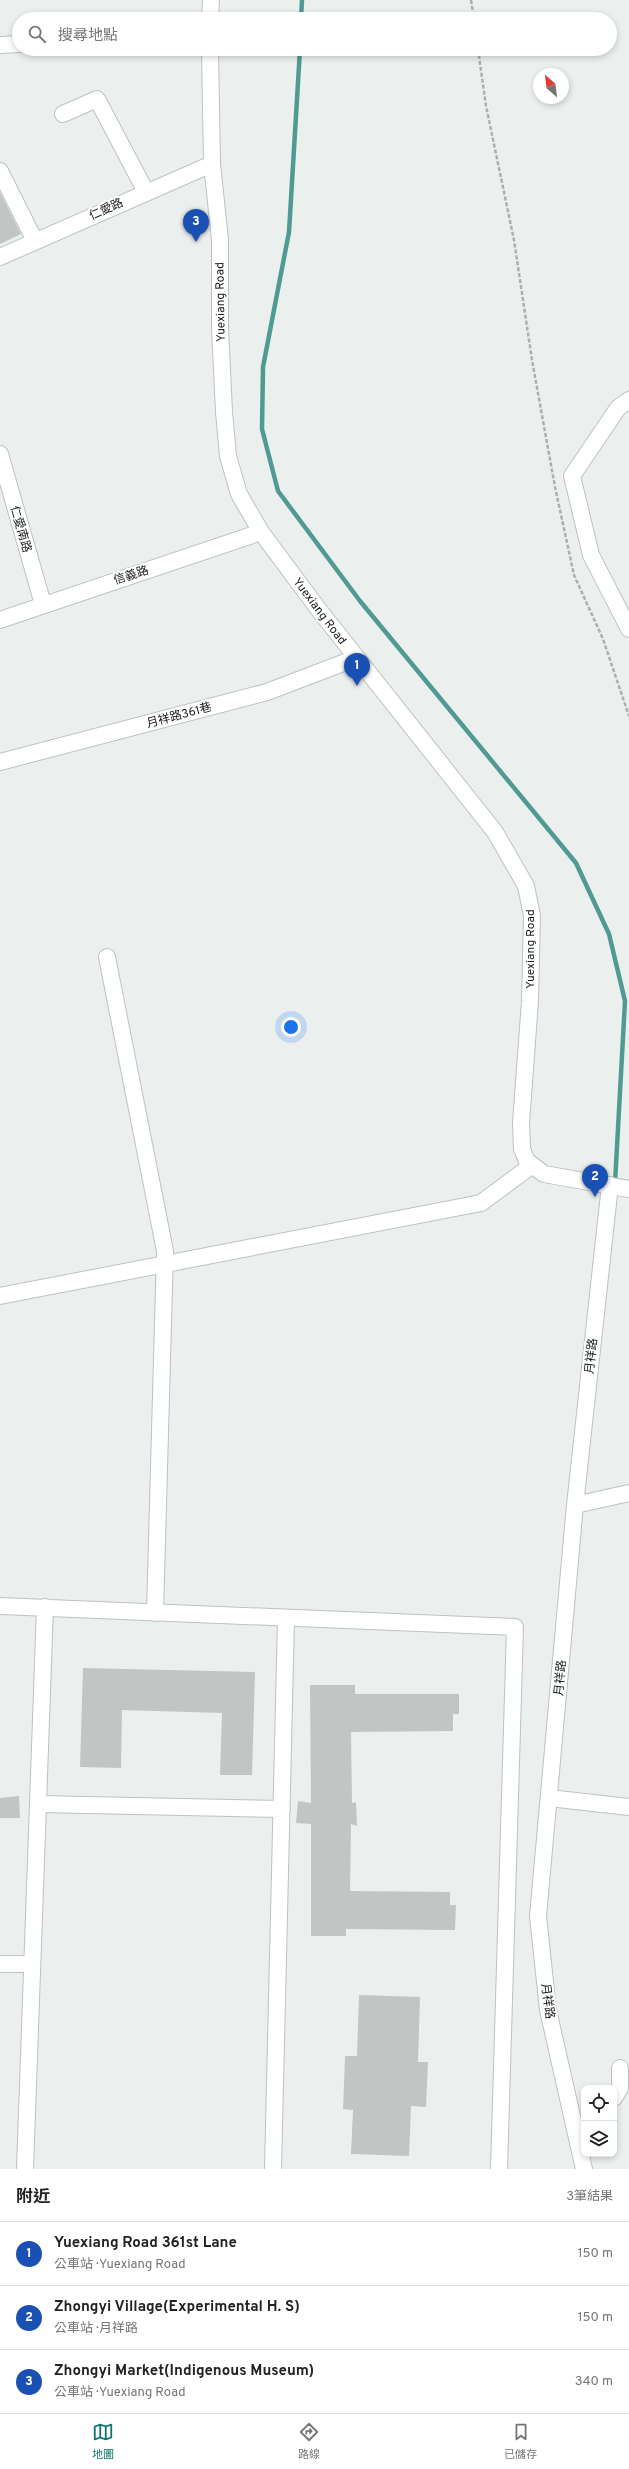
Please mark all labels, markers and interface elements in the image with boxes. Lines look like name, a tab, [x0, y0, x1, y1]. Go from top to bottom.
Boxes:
search box	[12, 12, 617, 56]
icon: search	[26, 23, 48, 45]
text: 搜尋地點	[58, 27, 118, 46]
north arrow	[533, 68, 569, 104]
street label: 仁愛路	[87, 195, 126, 225]
pin: 3	[183, 209, 209, 242]
street label: Yuexiang Road	[212, 262, 230, 342]
street label: 仁愛南路	[6, 504, 34, 555]
street label: 信義路	[112, 563, 151, 589]
street label: Yuexiang Road	[289, 575, 350, 648]
pin: 1	[344, 653, 370, 686]
street label: 月祥路361巷	[145, 700, 214, 732]
street label: Yuexiang Road	[523, 909, 539, 989]
your location	[281, 1017, 301, 1037]
pin: 2	[582, 1164, 608, 1197]
street label: 月祥路	[582, 1337, 602, 1375]
street label: 月祥路	[551, 1659, 571, 1697]
street label: 月祥路	[537, 1982, 557, 2020]
map controls	[581, 2085, 617, 2157]
button: locate	[581, 2085, 617, 2121]
button: layers	[581, 2121, 617, 2157]
text: 附近	[16, 2187, 50, 2209]
text: 3筆結果	[566, 2189, 613, 2205]
text: Yuexiang Road 361st Lane	[54, 2234, 237, 2253]
text: 1	[26, 2246, 32, 2262]
text: 150 m	[578, 2246, 613, 2262]
text: 公車站 · Yuexiang Road	[54, 2257, 185, 2273]
text: Zhongyi Village(Experimental H. S)	[54, 2298, 300, 2317]
text: 2	[25, 2310, 33, 2326]
text: 150 m	[578, 2310, 613, 2326]
text: 公車站 · 月祥路	[54, 2321, 138, 2337]
text: Zhongyi Market(Indigenous Museum)	[54, 2362, 314, 2381]
text: 3	[25, 2374, 33, 2390]
text: 340 m	[575, 2374, 613, 2390]
text: 公車站 · Yuexiang Road	[54, 2385, 185, 2401]
tab: 地圖	[92, 2421, 114, 2462]
tab: 路線	[298, 2421, 320, 2462]
tab: 已儲存	[504, 2421, 537, 2462]

